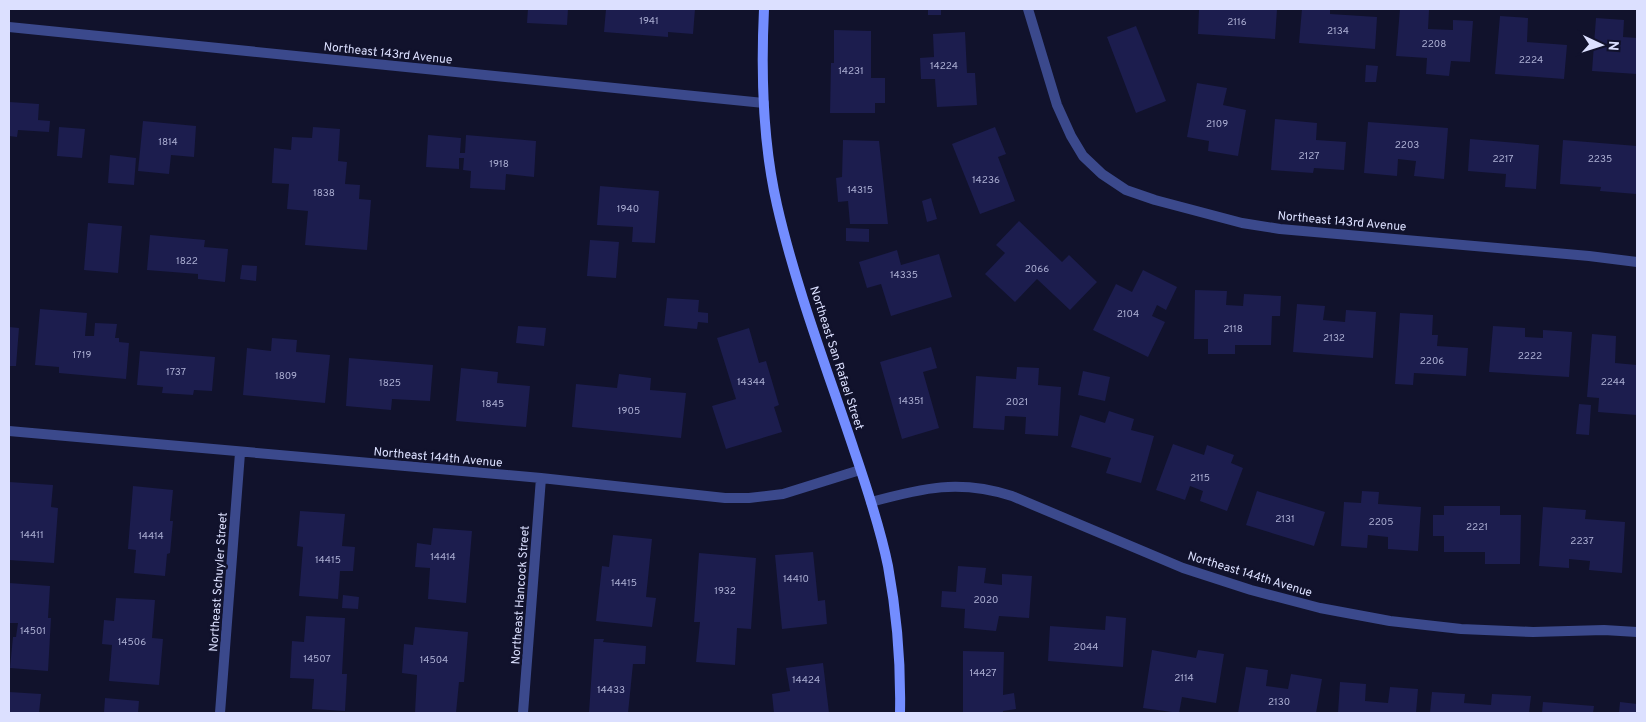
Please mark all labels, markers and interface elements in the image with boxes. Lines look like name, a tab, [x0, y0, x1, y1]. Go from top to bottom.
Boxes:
house number: 1941	[639, 15, 659, 28]
house number: 2116	[1227, 16, 1247, 29]
north arrow	[1576, 20, 1626, 70]
house number: 2134	[1327, 25, 1349, 38]
house number: 2208	[1422, 38, 1446, 51]
street label: Northeast 143rd Avenue	[323, 39, 453, 69]
text: N	[1604, 40, 1621, 51]
house number: 2224	[1519, 54, 1543, 67]
house number: 14224	[930, 60, 958, 73]
house number: 14231	[838, 65, 864, 78]
house number: 2109	[1206, 118, 1228, 131]
house number: 1814	[158, 136, 178, 149]
house number: 2203	[1395, 139, 1419, 152]
house number: 2127	[1298, 150, 1320, 163]
house number: 2217	[1492, 153, 1514, 166]
house number: 2235	[1588, 153, 1612, 166]
house number: 1918	[489, 158, 509, 171]
house number: 14236	[972, 174, 1000, 187]
house number: 14315	[847, 184, 873, 197]
house number: 1838	[313, 187, 335, 200]
house number: 1940	[617, 203, 639, 216]
street label: Northeast 143rd Avenue	[1277, 208, 1407, 236]
house number: 1822	[176, 255, 198, 268]
house number: 2066	[1025, 263, 1049, 276]
house number: 14335	[890, 269, 918, 282]
street label: Northeast San Rafael Street	[805, 284, 867, 432]
house number: 2104	[1117, 308, 1139, 321]
house number: 2118	[1223, 323, 1243, 336]
house number: 2132	[1323, 332, 1345, 345]
house number: 1719	[73, 349, 91, 362]
house number: 2222	[1518, 350, 1542, 363]
house number: 2206	[1420, 355, 1444, 368]
house number: 1737	[166, 366, 186, 379]
house number: 1809	[275, 370, 297, 383]
house number: 14344	[737, 376, 765, 389]
house number: 2244	[1601, 376, 1625, 389]
house number: 1825	[379, 377, 401, 390]
house number: 14351	[898, 395, 924, 408]
house number: 2021	[1006, 396, 1028, 409]
house number: 1845	[482, 398, 504, 411]
house number: 1905	[618, 405, 640, 418]
street label: Northeast 144th Avenue	[373, 444, 503, 472]
house number: 2115	[1190, 472, 1210, 485]
street label: Northeast Schuyler Street	[206, 512, 232, 652]
house number: 2131	[1275, 513, 1295, 526]
house number: 2205	[1369, 516, 1393, 529]
house number: 2221	[1466, 521, 1488, 534]
street label: Northeast Hancock Street	[508, 525, 534, 665]
house number: 14411	[20, 529, 44, 542]
house number: 14414	[138, 530, 164, 543]
house number: 2237	[1570, 535, 1594, 548]
street label: Northeast 144th Avenue	[1185, 548, 1314, 602]
house number: 14414	[430, 551, 456, 564]
house number: 14415	[315, 554, 341, 567]
house number: 14410	[783, 573, 809, 586]
house number: 14415	[611, 577, 637, 590]
house number: 1932	[714, 585, 736, 598]
house number: 2020	[973, 594, 999, 607]
house number: 14501	[20, 625, 46, 638]
house number: 14506	[118, 636, 146, 649]
house number: 2044	[1074, 641, 1098, 654]
house number: 14507	[303, 653, 331, 666]
house number: 14504	[420, 654, 448, 667]
house number: 14427	[969, 667, 997, 680]
house number: 2114	[1174, 672, 1194, 685]
house number: 14424	[792, 674, 820, 687]
house number: 14433	[597, 684, 625, 697]
house number: 2130	[1268, 696, 1290, 709]

